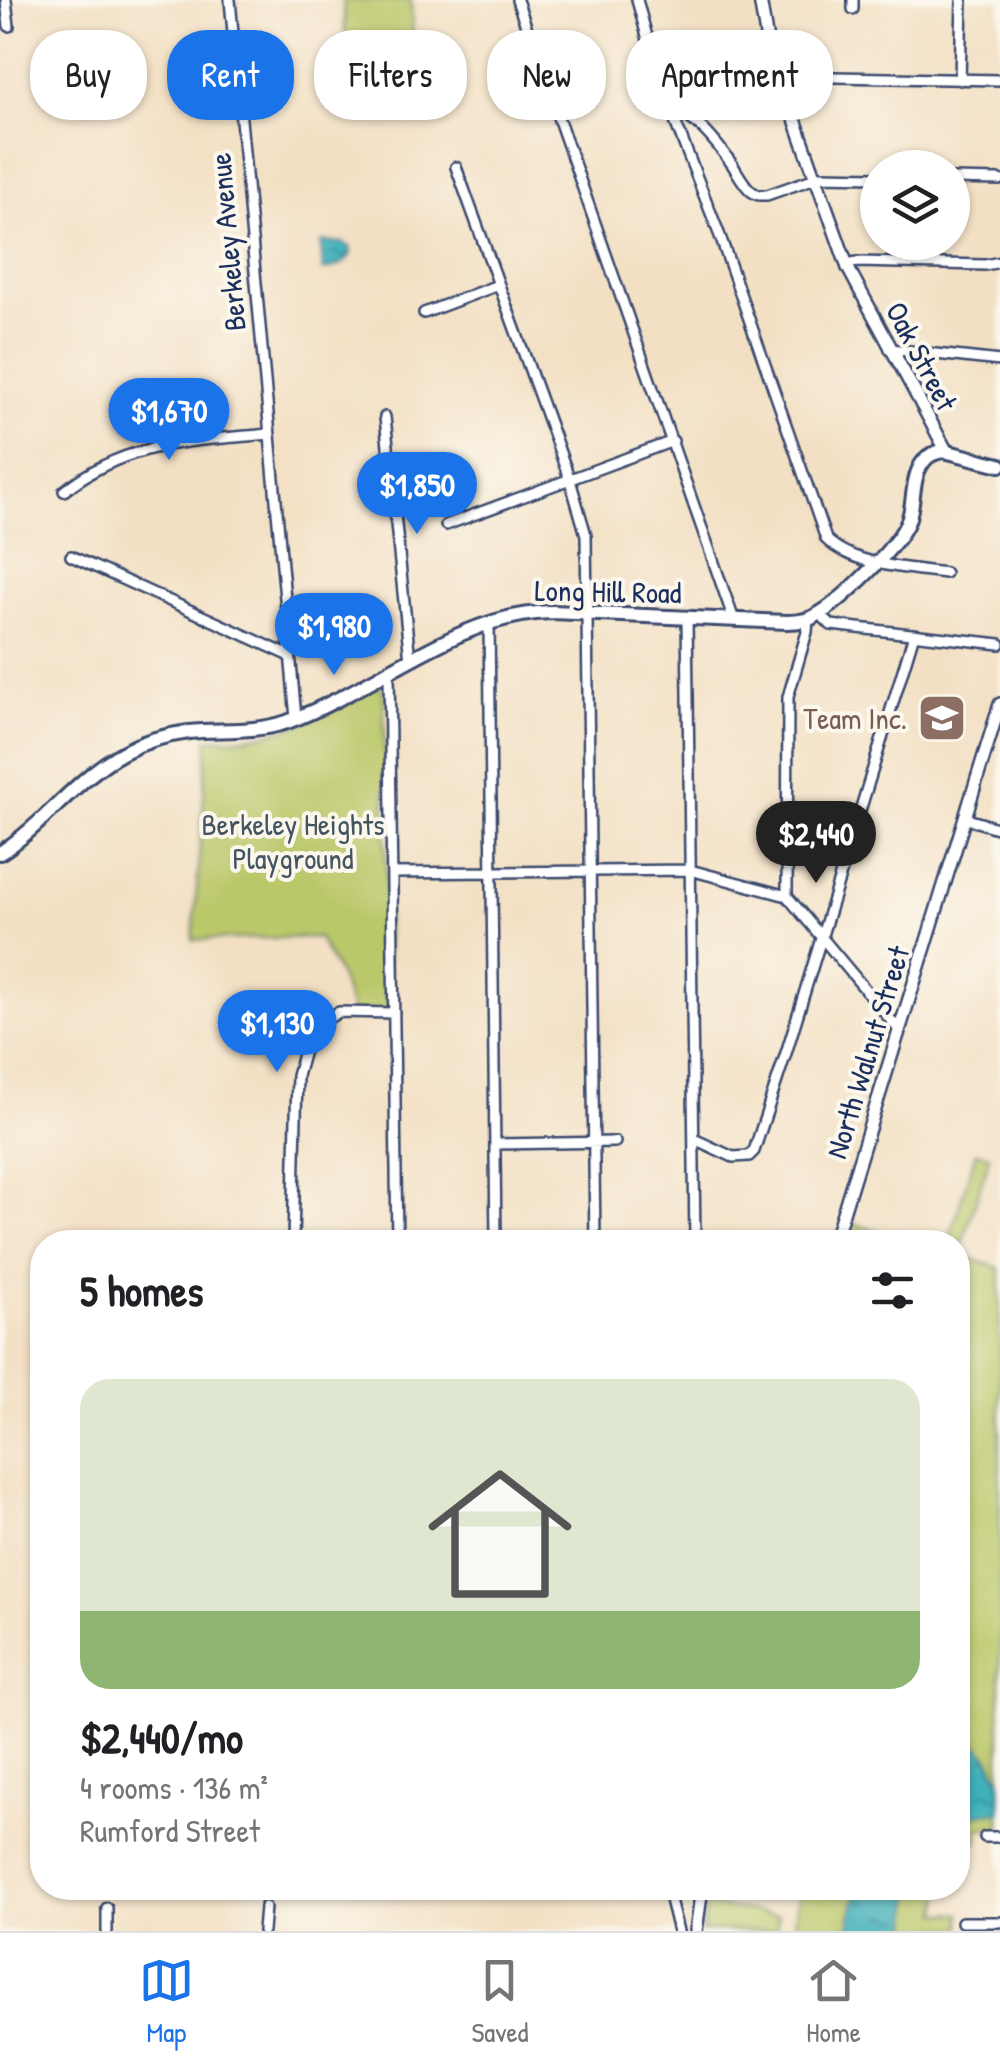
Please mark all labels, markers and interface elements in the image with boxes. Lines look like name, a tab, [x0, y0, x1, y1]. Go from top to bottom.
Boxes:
chip: Buy	[30, 30, 147, 120]
chip: Rent	[167, 30, 294, 120]
chip: Filters	[314, 30, 467, 120]
chip: New	[487, 30, 606, 120]
chip: Apartment	[626, 30, 833, 120]
map controls	[860, 150, 970, 260]
button: layers	[860, 150, 970, 260]
street label: Berkeley Avenue	[199, 151, 255, 333]
street label: Oak Street	[877, 295, 968, 418]
pin: $1,670	[88, 378, 250, 463]
text: $1,670	[130, 389, 208, 432]
pin: $1,850	[336, 452, 498, 537]
text: $1,850	[379, 463, 455, 506]
street label: Long Hill Road	[534, 570, 682, 612]
pin: $1,980	[253, 593, 415, 678]
text: $1,980	[297, 604, 371, 647]
school or university icon: Team Inc.	[916, 692, 968, 744]
place label: Team Inc.	[803, 698, 907, 738]
pin: $2,440	[735, 801, 897, 886]
park label: Berkeley Heights Playground	[201, 804, 385, 878]
text: $2,440	[778, 812, 854, 855]
street label: North Walnut Street	[816, 940, 919, 1163]
pin: $1,130	[196, 990, 358, 1075]
text: $1,130	[240, 1001, 314, 1044]
text: 5 homes	[80, 1262, 203, 1319]
icon: filters	[865, 1263, 920, 1318]
icon: home	[410, 1444, 590, 1624]
text: $2,440/mo	[80, 1709, 243, 1766]
text: 4 rooms · 136 m²	[80, 1766, 268, 1809]
text: Rumford Street	[80, 1809, 260, 1852]
tab: Map	[139, 1953, 194, 2051]
tab: Saved	[471, 1953, 529, 2051]
tab: Home	[806, 1953, 861, 2051]

